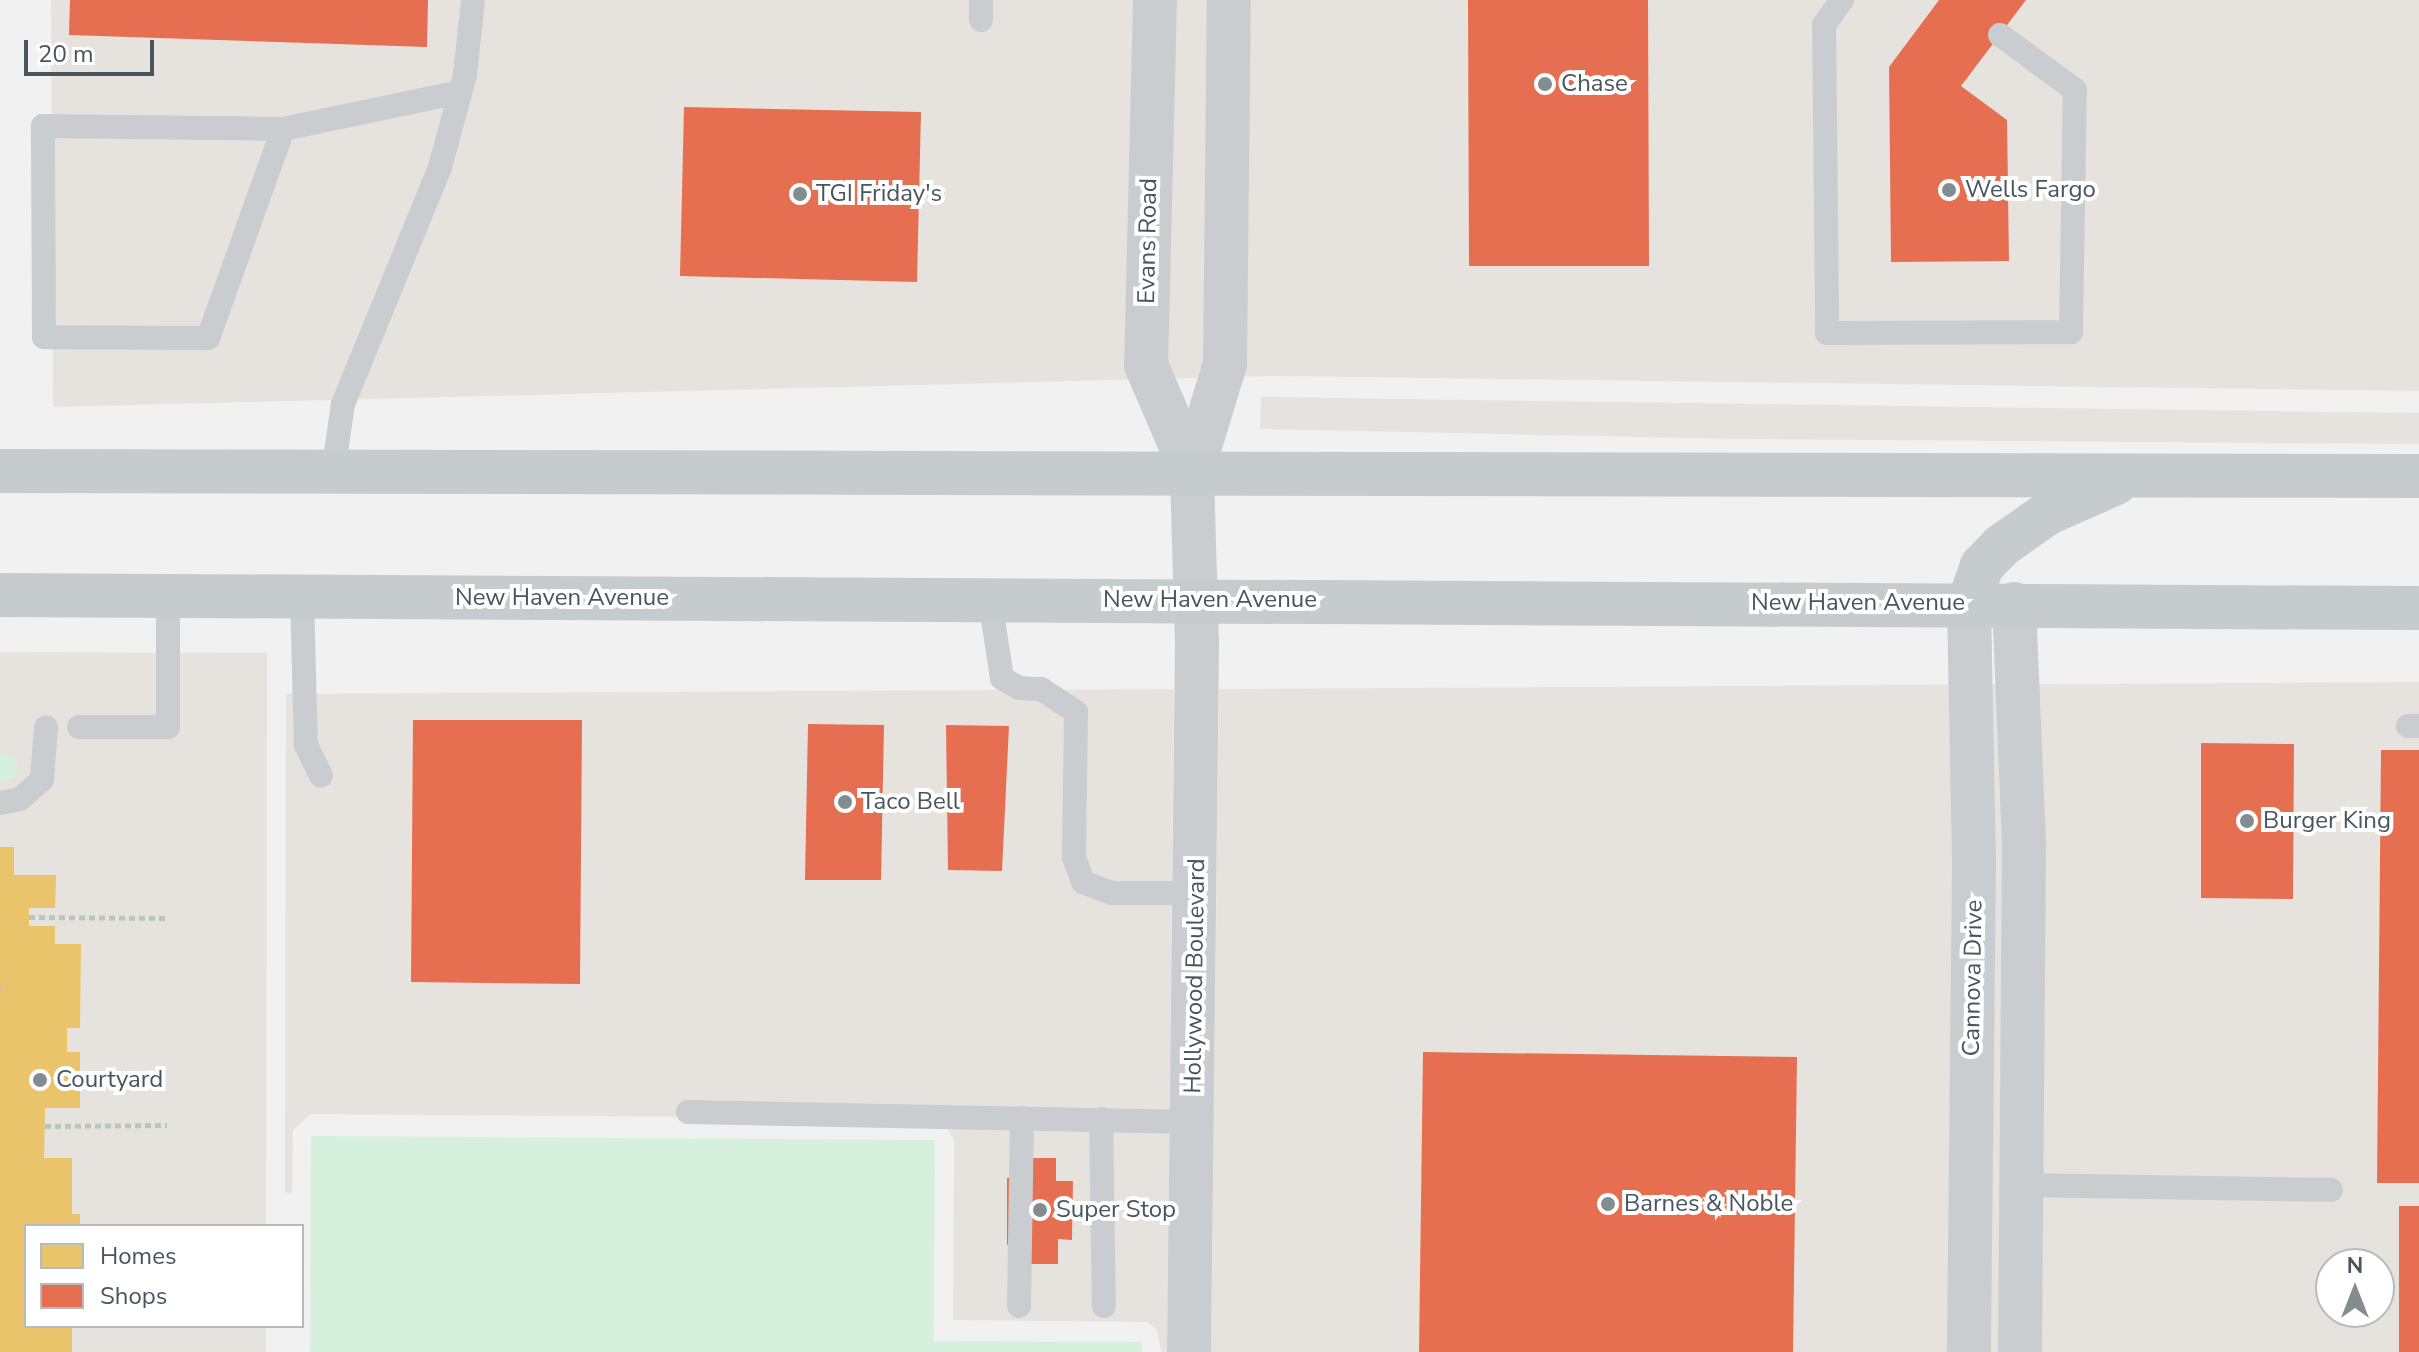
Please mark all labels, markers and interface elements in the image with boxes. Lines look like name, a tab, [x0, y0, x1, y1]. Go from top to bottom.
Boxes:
scale bar	[28, 24, 158, 74]
text: 20 m	[38, 38, 94, 70]
place label: Chase	[1561, 70, 1628, 98]
marker: Chase	[1536, 75, 1554, 93]
place label: Wells Fargo	[1965, 176, 2096, 204]
street label: Evans Road	[1133, 178, 1163, 304]
place label: TGI Friday's	[816, 180, 942, 208]
marker: Wells Fargo	[1940, 181, 1958, 199]
marker: TGI Friday's	[791, 185, 809, 203]
street label: New Haven Avenue	[455, 584, 669, 612]
street label: New Haven Avenue	[1103, 586, 1317, 614]
street label: New Haven Avenue	[1751, 589, 1965, 617]
place label: Taco Bell	[861, 788, 960, 816]
marker: Taco Bell	[836, 793, 854, 811]
place label: Burger King	[2263, 807, 2391, 835]
marker: Burger King	[2238, 812, 2256, 830]
street label: Hollywood Boulevard	[1179, 858, 1211, 1094]
street label: Cannova Drive	[1957, 899, 1989, 1057]
place label: Courtyard	[56, 1066, 163, 1094]
marker: Courtyard	[31, 1071, 49, 1089]
place label: Barnes & Noble	[1624, 1190, 1793, 1218]
marker: Barnes & Noble	[1599, 1195, 1617, 1213]
place label: Super Stop	[1056, 1196, 1176, 1224]
marker: Super Stop	[1031, 1201, 1049, 1219]
legend	[24, 1224, 304, 1328]
text: Homes	[100, 1240, 176, 1272]
north arrow	[2315, 1248, 2395, 1328]
text: N	[2347, 1251, 2363, 1281]
text: Shops	[100, 1280, 167, 1312]

